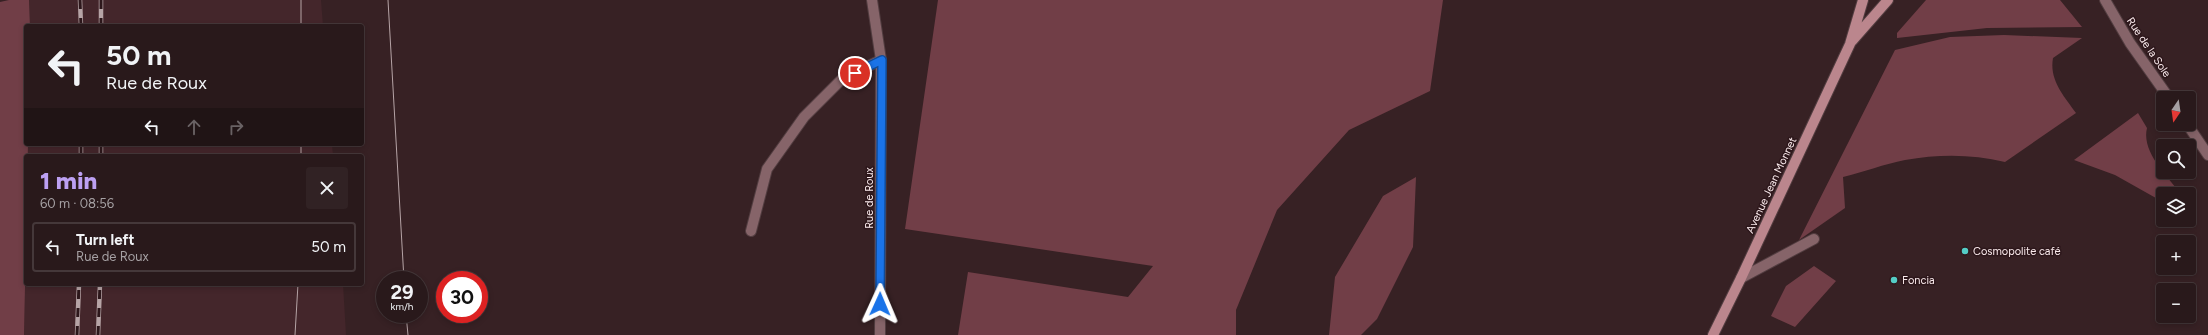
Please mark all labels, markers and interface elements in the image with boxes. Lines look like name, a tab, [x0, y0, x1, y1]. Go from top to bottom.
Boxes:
street label: Rue de la Sole	[2124, 15, 2173, 80]
text: 50 m	[106, 38, 172, 72]
icon: left	[40, 40, 92, 92]
pin	[838, 56, 872, 90]
icon: arrive	[844, 62, 866, 84]
text: Rue de Roux	[106, 72, 207, 94]
north arrow	[2156, 91, 2196, 131]
map controls	[2156, 91, 2196, 323]
icon: left	[141, 116, 163, 138]
icon: ahead	[183, 116, 205, 138]
icon: right	[225, 116, 247, 138]
street label: Avenue Jean Monnet	[1744, 135, 1799, 235]
button: search	[2156, 139, 2196, 179]
text: 1 min	[40, 166, 97, 195]
street label: Rue de Roux	[863, 166, 876, 229]
button: close	[306, 167, 348, 209]
button: layers	[2156, 187, 2196, 227]
text: 60 m · 08:56	[40, 196, 114, 211]
text: Turn left	[76, 231, 134, 249]
button: +	[2156, 235, 2196, 275]
icon: left	[42, 236, 64, 258]
text: 50 m	[311, 238, 346, 256]
place label: Cosmopolite café	[1973, 245, 2060, 258]
marker: Cosmopolite café	[1960, 246, 1970, 256]
text: Rue de Roux	[76, 249, 149, 264]
speed limit sign: 30	[436, 271, 488, 323]
place label: Foncia	[1902, 274, 1935, 287]
marker: Foncia	[1889, 275, 1899, 285]
text: 29	[390, 280, 414, 304]
position arrow	[859, 283, 901, 325]
button: −	[2156, 283, 2196, 323]
text: km/h	[391, 300, 413, 313]

